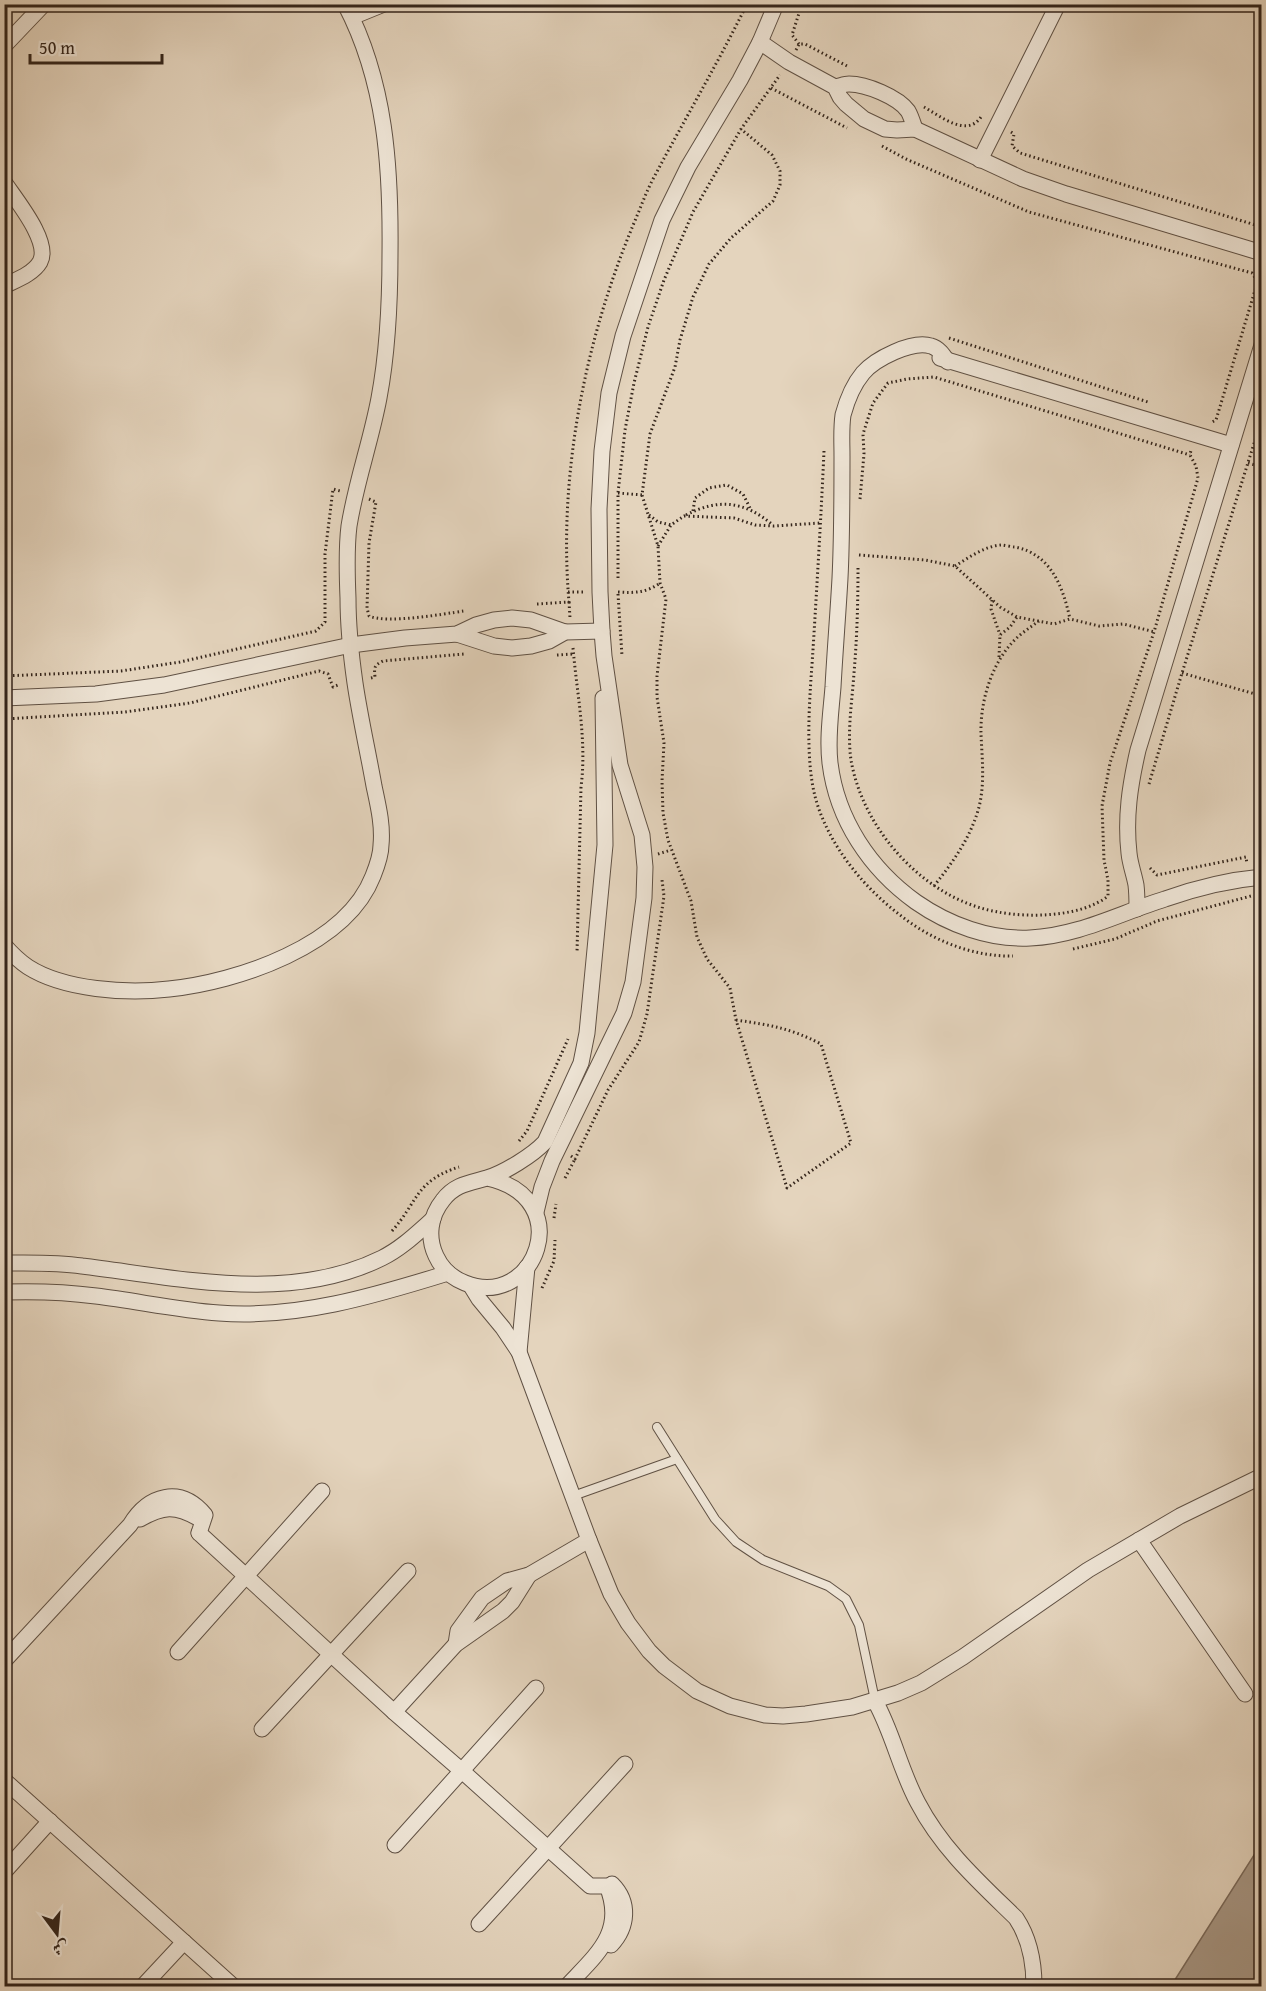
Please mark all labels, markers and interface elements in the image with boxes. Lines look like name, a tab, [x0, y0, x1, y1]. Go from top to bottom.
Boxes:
scale bar	[30, 27, 162, 65]
text: 50 m	[39, 34, 75, 61]
north arrow	[27, 1904, 87, 1964]
text: ش	[50, 1935, 72, 1962]

